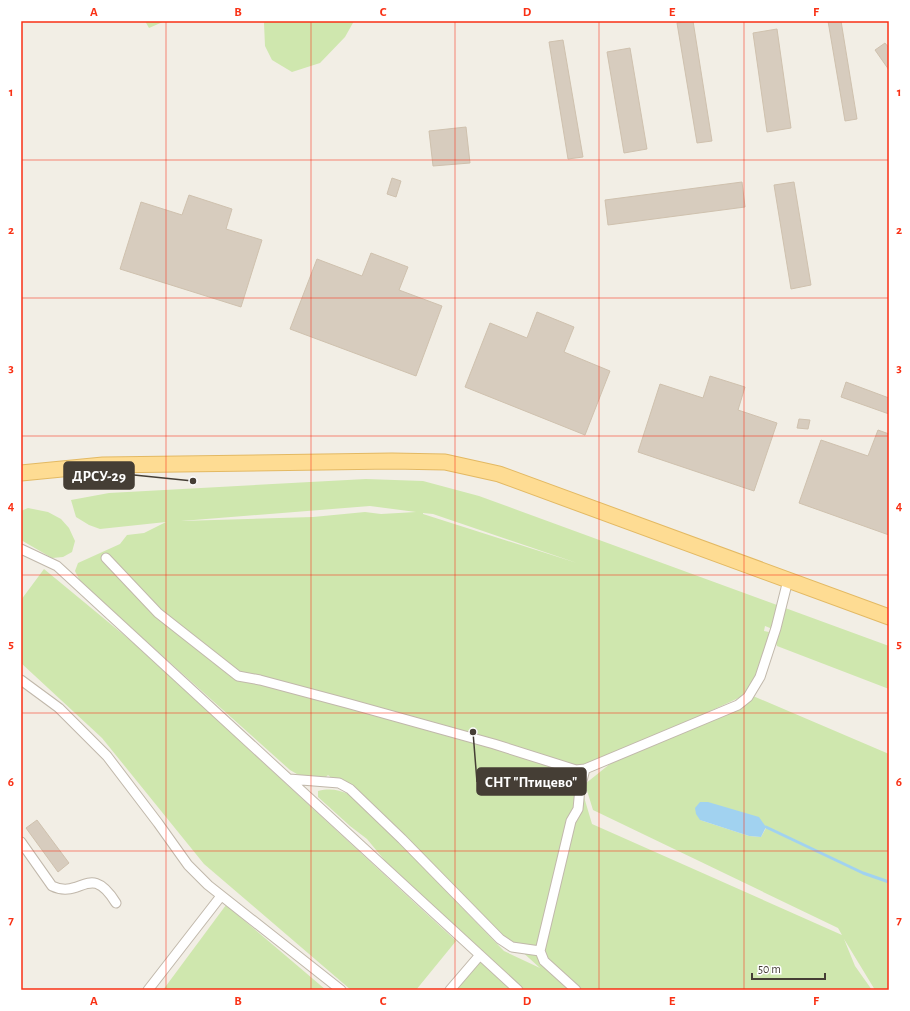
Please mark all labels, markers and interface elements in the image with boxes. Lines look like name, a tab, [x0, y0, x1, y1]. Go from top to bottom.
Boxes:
text: A	[90, 6, 98, 19]
text: B	[234, 6, 242, 19]
text: C	[380, 6, 387, 19]
text: D	[523, 6, 532, 19]
text: E	[669, 6, 676, 19]
text: F	[813, 6, 820, 19]
text: 1	[9, 86, 13, 99]
text: 1	[897, 86, 901, 99]
text: 2	[8, 224, 14, 237]
text: 2	[896, 224, 902, 237]
text: 3	[8, 362, 14, 375]
text: 3	[896, 362, 902, 375]
callout: ДРСУ-29	[64, 462, 134, 489]
text: ДРСУ-29	[72, 469, 126, 484]
text: 4	[8, 500, 15, 513]
text: 4	[896, 500, 903, 513]
text: 5	[8, 638, 14, 651]
text: 5	[896, 638, 902, 651]
callout: СНТ "Птицево"	[477, 768, 586, 795]
text: СНТ "Птицево"	[485, 775, 577, 790]
text: 6	[8, 776, 14, 789]
text: 6	[896, 776, 902, 789]
text: 7	[8, 914, 14, 927]
text: 7	[896, 914, 902, 927]
scale bar	[752, 955, 825, 981]
text: 50 m	[758, 963, 781, 975]
text: A	[90, 995, 98, 1008]
text: B	[234, 995, 242, 1008]
text: C	[380, 995, 387, 1008]
text: D	[523, 995, 532, 1008]
text: E	[669, 995, 676, 1008]
text: F	[813, 995, 820, 1008]

